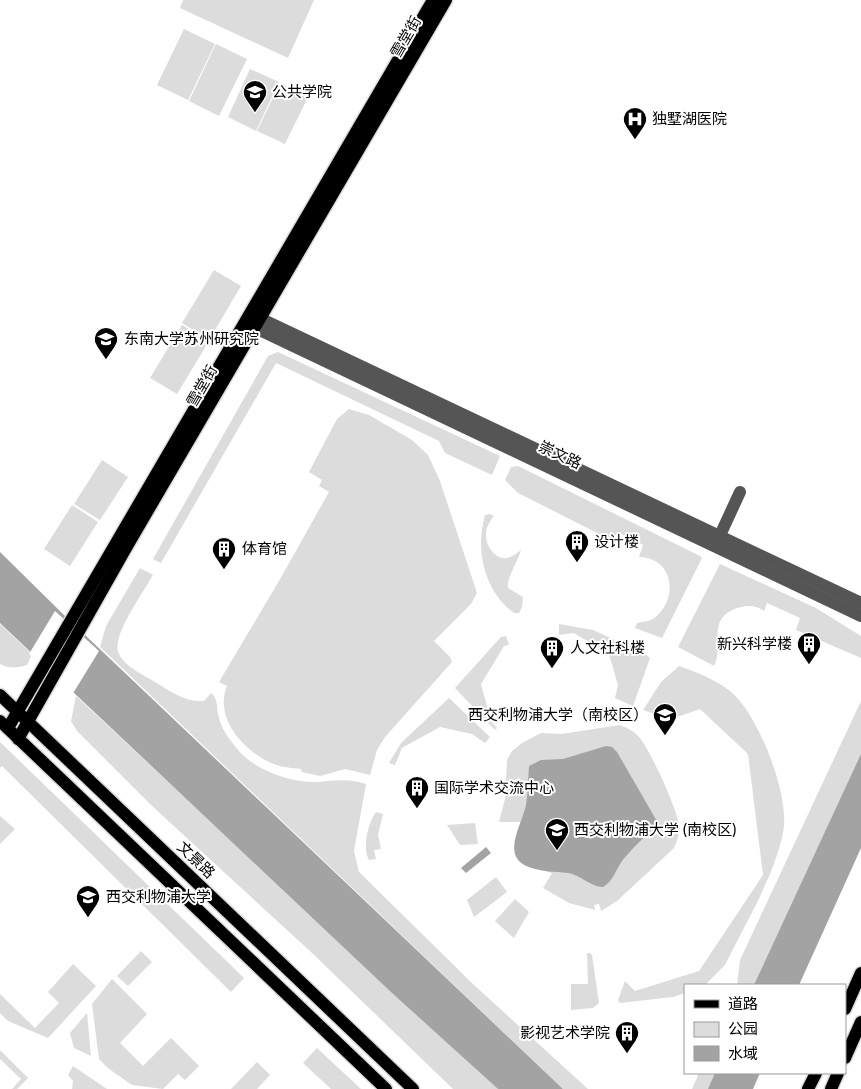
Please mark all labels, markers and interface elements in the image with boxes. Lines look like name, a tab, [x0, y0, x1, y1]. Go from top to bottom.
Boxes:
street label: 雪堂街	[387, 13, 425, 61]
school or university icon: 公共学院	[242, 79, 268, 113]
place label: 公共学院	[272, 83, 332, 101]
hospital icon: 独墅湖医院	[622, 106, 648, 140]
place label: 独墅湖医院	[652, 110, 727, 128]
school or university icon: 东南大学苏州研究院	[93, 326, 119, 360]
place label: 东南大学苏州研究院	[124, 330, 259, 348]
street label: 雪堂街	[183, 362, 221, 410]
street label: 崇文路	[536, 437, 584, 473]
building icon: 设计楼	[564, 529, 590, 563]
place label: 设计楼	[594, 533, 639, 551]
building icon: 体育馆	[211, 536, 237, 570]
place label: 体育馆	[242, 540, 287, 558]
building icon: 新兴科学楼	[796, 631, 822, 665]
building icon: 人文社科楼	[539, 635, 565, 669]
place label: 新兴科学楼	[717, 635, 792, 653]
place label: 人文社科楼	[570, 639, 645, 657]
school or university icon: 西交利物浦大学（南校区）	[652, 702, 678, 736]
place label: 西交利物浦大学（南校区）	[468, 706, 648, 724]
building icon: 国际学术交流中心	[404, 775, 430, 809]
place label: 国际学术交流中心	[434, 779, 554, 797]
school or university icon: 西交利物浦大学 (南校区)	[544, 817, 570, 851]
place label: 西交利物浦大学 (南校区)	[574, 821, 737, 839]
street label: 文景路	[174, 838, 218, 882]
school or university icon: 西交利物浦大学	[75, 884, 101, 918]
place label: 西交利物浦大学	[106, 888, 211, 906]
legend	[684, 984, 846, 1074]
text: 道路	[728, 995, 758, 1013]
building icon: 影视艺术学院	[614, 1020, 640, 1054]
text: 公园	[728, 1020, 758, 1038]
place label: 影视艺术学院	[520, 1024, 610, 1042]
text: 水域	[728, 1045, 758, 1063]

